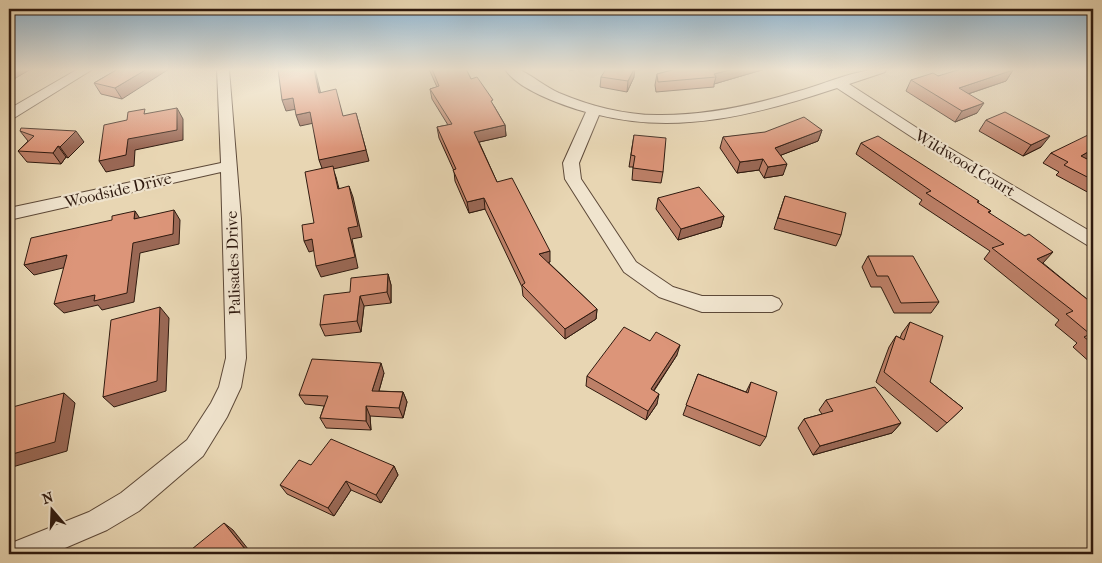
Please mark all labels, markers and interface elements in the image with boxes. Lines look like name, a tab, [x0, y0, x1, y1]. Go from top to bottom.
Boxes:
street label: Wildwood Court	[911, 125, 1019, 201]
street label: Woodside Drive	[62, 168, 173, 212]
street label: Palisades Drive	[222, 210, 244, 316]
north arrow	[28, 486, 78, 536]
text: N	[40, 488, 56, 508]

